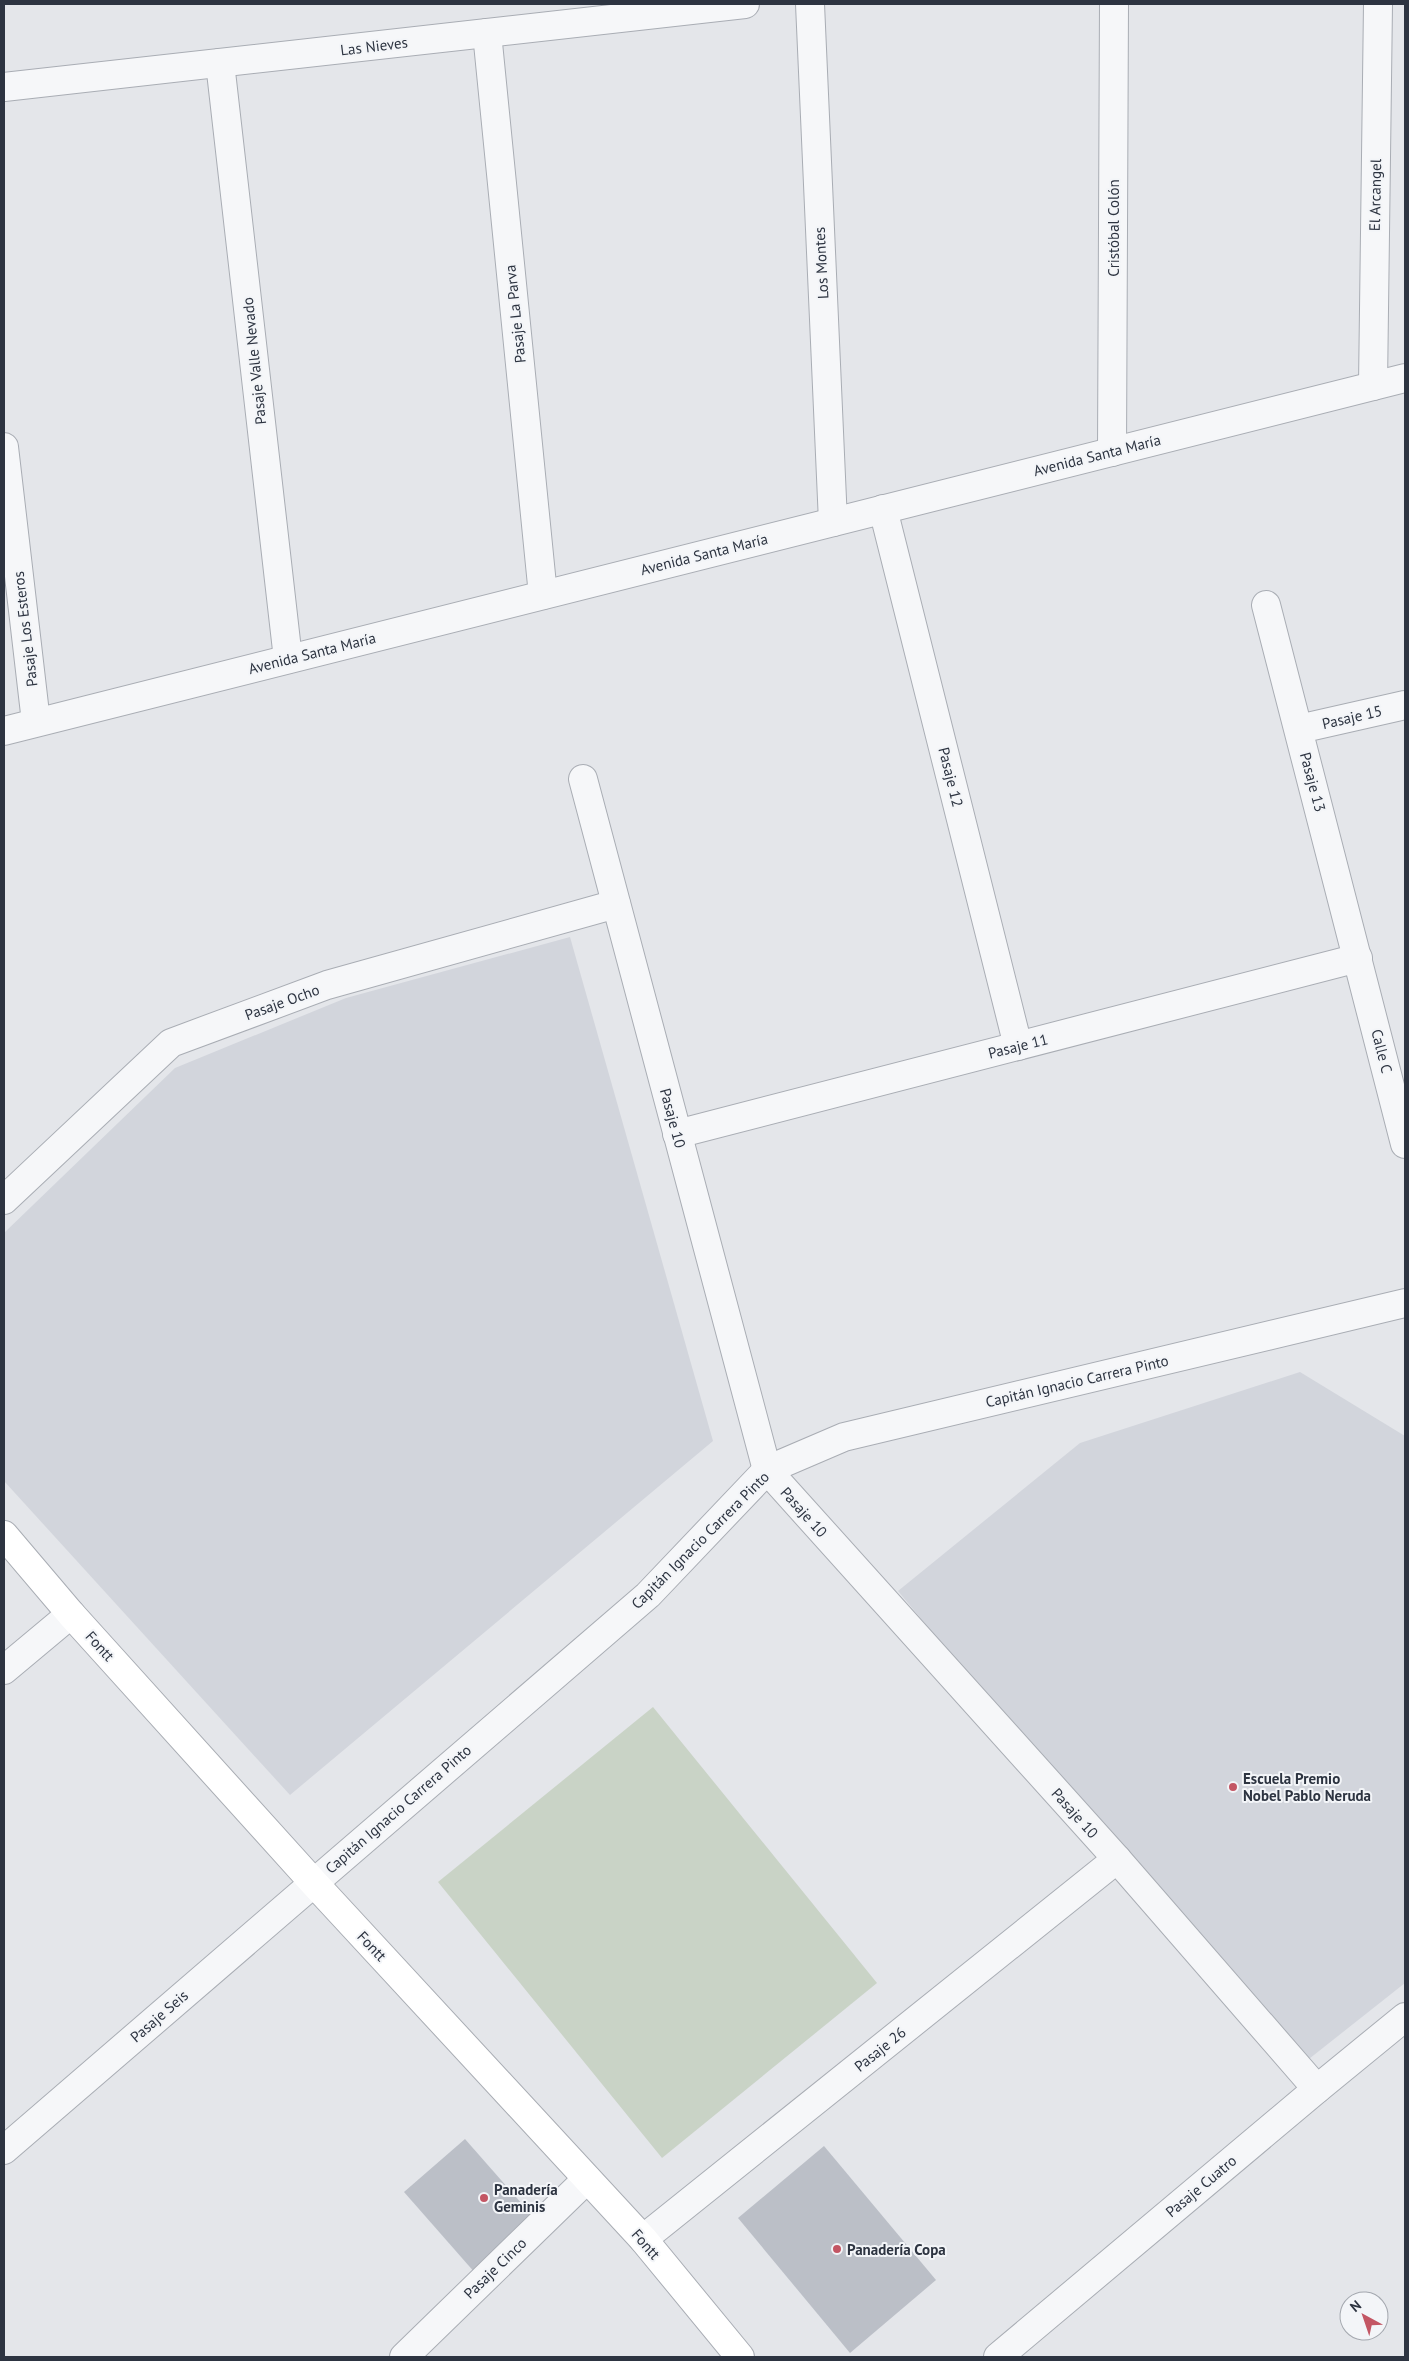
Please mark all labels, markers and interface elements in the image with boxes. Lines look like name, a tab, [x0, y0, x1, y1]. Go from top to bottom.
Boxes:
street label: Las Nieves	[339, 32, 409, 60]
street label: El Arcangel	[1365, 158, 1385, 231]
street label: Cristóbal Colón	[1104, 179, 1123, 277]
street label: Los Montes	[810, 226, 832, 300]
street label: Pasaje La Parva	[500, 264, 530, 364]
street label: Pasaje Valle Nevado	[238, 296, 270, 426]
street label: Avenida Santa María	[1031, 430, 1163, 480]
street label: Avenida Santa María	[638, 529, 770, 579]
street label: Pasaje Los Esteros	[8, 570, 42, 688]
street label: Avenida Santa María	[246, 628, 378, 678]
street label: Pasaje 15	[1320, 701, 1384, 733]
street label: Pasaje 12	[934, 745, 968, 809]
street label: Pasaje 13	[1296, 750, 1330, 814]
street label: Pasaje Ocho	[242, 980, 322, 1024]
street label: Calle C	[1367, 1027, 1397, 1075]
street label: Pasaje 11	[986, 1029, 1050, 1063]
street label: Pasaje 10	[656, 1086, 690, 1150]
street label: Capitán Ignacio Carrera Pinto	[984, 1351, 1170, 1411]
street label: Capitán Ignacio Carrera Pinto	[627, 1467, 773, 1613]
street label: Pasaje 10	[777, 1483, 831, 1541]
street label: Fontt	[82, 1627, 118, 1665]
street label: Capitán Ignacio Carrera Pinto	[321, 1740, 475, 1878]
place label: Escuela Premio Nobel Pablo Neruda	[1243, 1769, 1371, 1805]
marker: Escuela Premio Nobel Pablo Neruda	[1227, 1781, 1239, 1793]
street label: Pasaje 10	[1048, 1784, 1102, 1842]
street label: Fontt	[353, 1927, 391, 1965]
street label: Pasaje Seis	[126, 1986, 192, 2046]
street label: Pasaje 26	[850, 2022, 910, 2076]
street label: Pasaje Cuatro	[1162, 2151, 1240, 2221]
place label: Panadería Geminis	[494, 2180, 558, 2216]
marker: Panadería Geminis	[478, 2192, 490, 2204]
street label: Fontt	[628, 2225, 664, 2263]
street label: Pasaje Cinco	[460, 2233, 530, 2303]
place label: Panadería Copa	[847, 2240, 946, 2259]
marker: Panadería Copa	[831, 2243, 843, 2255]
north arrow	[1339, 2291, 1389, 2341]
text: N	[1346, 2296, 1365, 2316]

